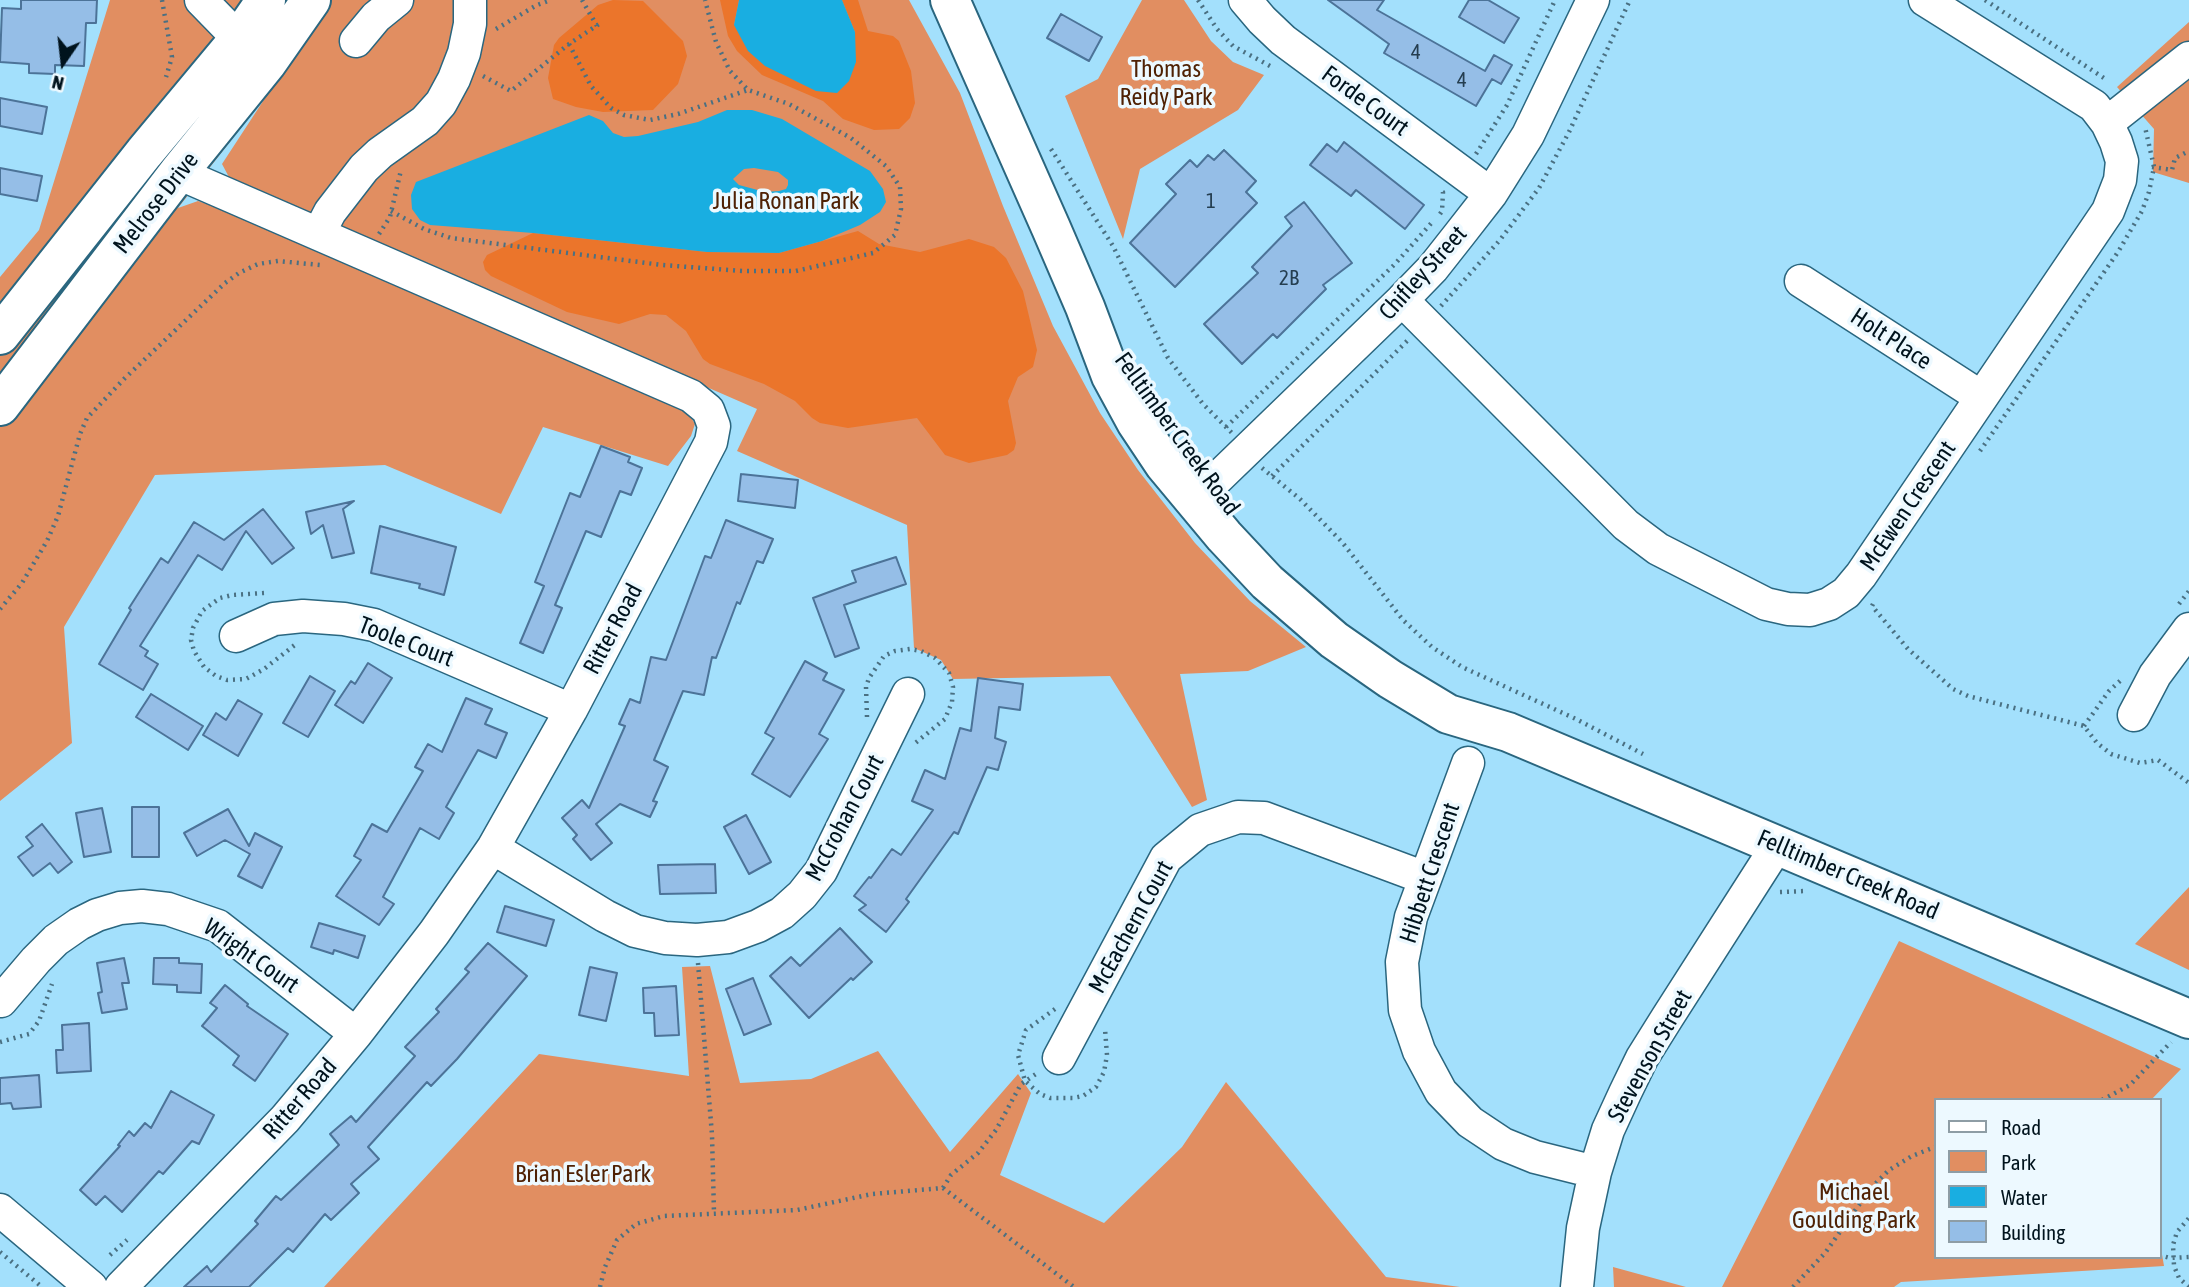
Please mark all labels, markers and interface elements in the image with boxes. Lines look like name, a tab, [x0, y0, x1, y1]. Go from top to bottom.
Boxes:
north arrow	[28, 28, 98, 98]
house number: 4	[1411, 39, 1421, 65]
park label: Thomas Reidy Park	[1119, 55, 1213, 111]
street label: Forde Court	[1316, 60, 1414, 142]
house number: 4	[1457, 67, 1467, 93]
text: N	[50, 71, 66, 95]
street label: Melrose Drive	[107, 146, 205, 260]
park label: Julia Ronan Park	[713, 187, 859, 215]
house number: 1	[1206, 188, 1216, 214]
street label: Chifley Street	[1373, 220, 1473, 326]
house number: 2B	[1279, 265, 1299, 291]
street label: Holt Place	[1845, 302, 1937, 376]
street label: Felltimber Creek Road	[1108, 347, 1246, 521]
street label: McEwen Crescent	[1854, 435, 1962, 577]
street label: Ritter Road	[577, 579, 649, 679]
street label: Toole Court	[354, 611, 458, 673]
street label: McCrohan Court	[800, 750, 890, 886]
street label: Hibbett Crescent	[1394, 799, 1466, 947]
street label: Felltimber Creek Road	[1753, 824, 1943, 926]
street label: McEachern Court	[1083, 856, 1179, 998]
street label: Wright Court	[198, 913, 304, 999]
street label: Stevenson Street	[1602, 985, 1698, 1127]
street label: Ritter Road	[257, 1053, 343, 1145]
legend	[1934, 1098, 2161, 1259]
text: Road	[2001, 1115, 2041, 1139]
text: Park	[2001, 1150, 2036, 1174]
park label: Brian Esler Park	[515, 1160, 651, 1188]
park label: Michael Goulding Park	[1792, 1178, 1916, 1234]
text: Water	[2001, 1185, 2047, 1209]
text: Building	[2001, 1220, 2065, 1244]

